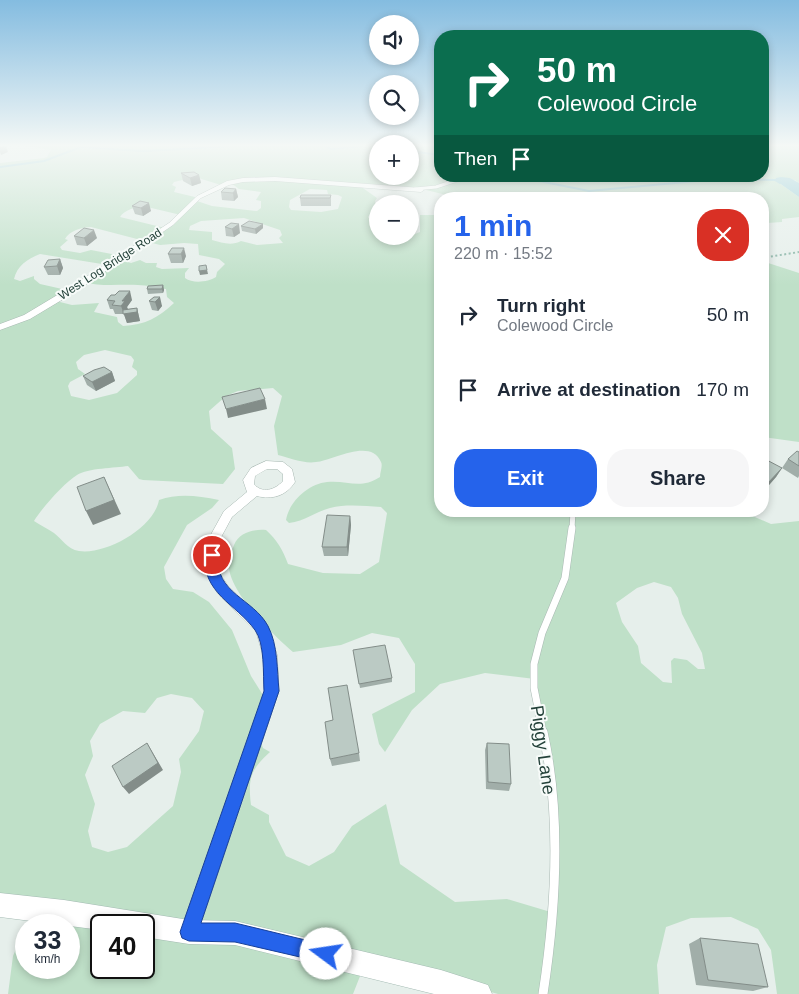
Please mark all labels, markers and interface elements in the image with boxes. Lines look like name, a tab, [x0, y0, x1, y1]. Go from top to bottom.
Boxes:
map controls	[369, 15, 419, 245]
button: sound	[369, 15, 419, 65]
icon: right	[454, 50, 519, 115]
text: 50 m	[537, 50, 617, 89]
button: search	[369, 75, 419, 125]
text: Colewood Circle	[537, 91, 697, 116]
button: +	[369, 135, 419, 185]
icon: arrive	[507, 145, 535, 173]
text: Then	[454, 148, 497, 169]
button: −	[369, 195, 419, 245]
text: 1 min	[454, 209, 532, 242]
button: close	[697, 209, 749, 261]
street label: West Log Bridge Road	[56, 225, 164, 303]
text: 220 m · 15:52	[454, 245, 553, 262]
text: Turn right	[497, 295, 585, 316]
icon: right	[454, 301, 482, 329]
text: 50 m	[707, 304, 749, 325]
text: Colewood Circle	[497, 317, 614, 334]
icon: arrive	[454, 376, 482, 404]
text: Arrive at destination	[497, 379, 681, 400]
text: 170 m	[696, 379, 749, 400]
button: Exit	[454, 449, 597, 507]
button: Share	[607, 449, 749, 507]
pin	[191, 534, 233, 576]
icon: arrive	[198, 541, 226, 569]
street label: Piggy Lane	[527, 704, 559, 796]
speed limit sign: 40	[90, 914, 155, 979]
text: 33	[34, 926, 61, 954]
position arrow	[299, 927, 351, 979]
text: km/h	[34, 952, 61, 966]

